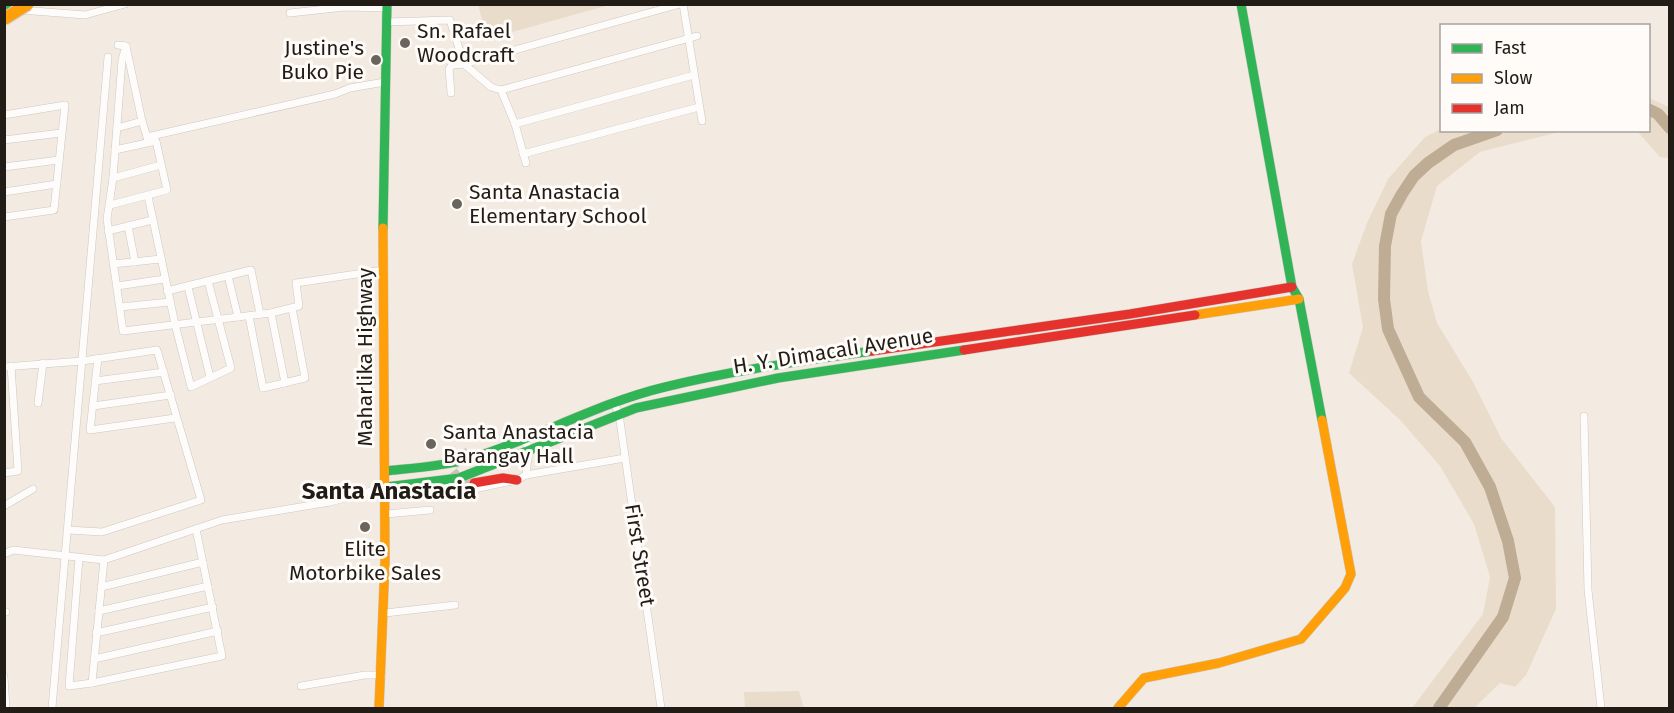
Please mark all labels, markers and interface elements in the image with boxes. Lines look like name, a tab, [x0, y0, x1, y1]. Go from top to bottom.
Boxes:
place label: Sn. Rafael Woodcraft	[417, 18, 515, 68]
legend	[1440, 24, 1650, 132]
place label: Justine's Buko Pie	[281, 35, 364, 85]
marker: Sn. Rafael Woodcraft	[398, 36, 412, 50]
text: Fast	[1494, 37, 1527, 59]
marker: Justine's Buko Pie	[369, 53, 383, 67]
text: Slow	[1494, 67, 1533, 89]
text: Jam	[1494, 97, 1525, 119]
place label: Santa Anastacia Elementary School	[469, 179, 647, 229]
marker: Santa Anastacia Elementary School	[450, 197, 464, 211]
street label: Maharlika Highway	[352, 267, 378, 446]
street label: H. Y. Dimacali Avenue	[731, 322, 935, 380]
place label: Santa Anastacia Barangay Hall	[443, 419, 594, 469]
marker: Santa Anastacia Barangay Hall	[424, 437, 438, 451]
district label: Santa Anastacia	[302, 477, 476, 505]
street label: First Street	[619, 502, 661, 608]
marker: Elite Motorbike Sales	[358, 520, 372, 534]
place label: Elite Motorbike Sales	[289, 536, 441, 586]

